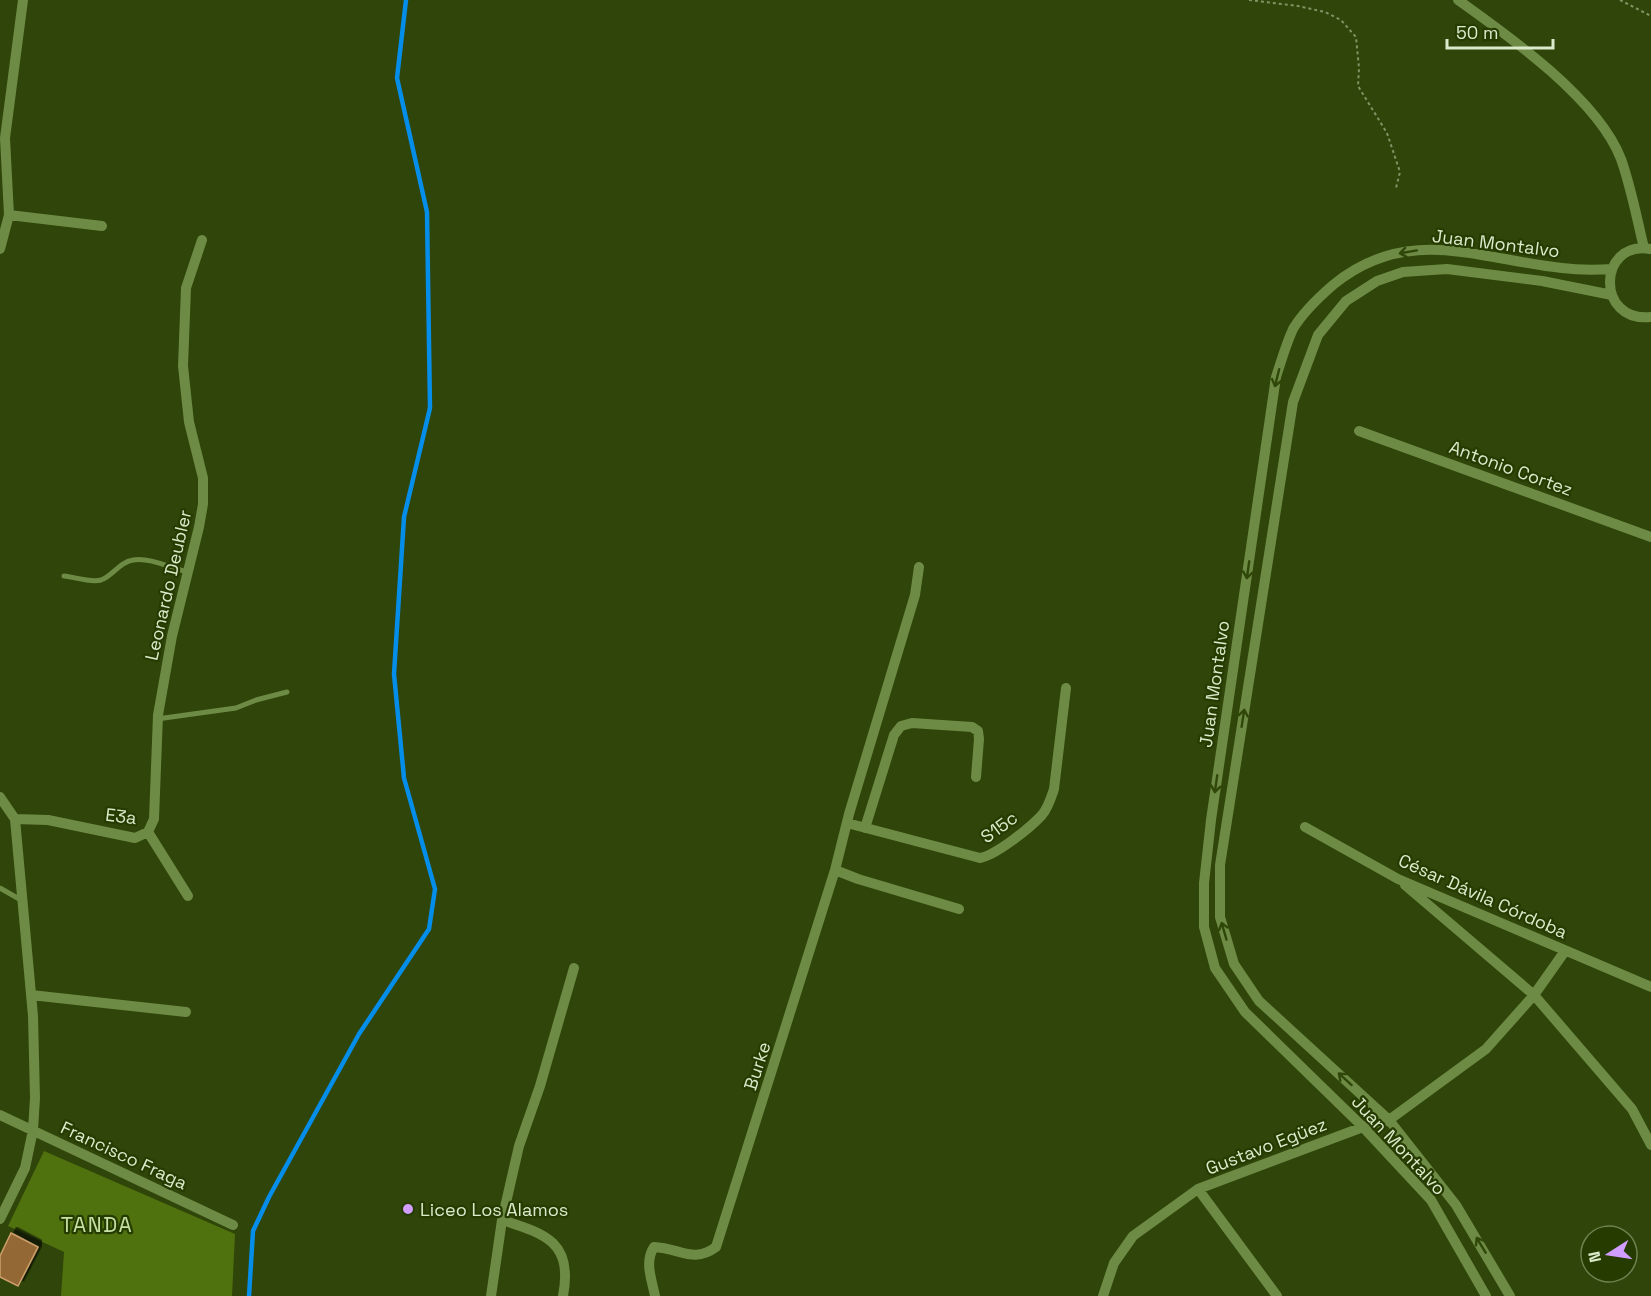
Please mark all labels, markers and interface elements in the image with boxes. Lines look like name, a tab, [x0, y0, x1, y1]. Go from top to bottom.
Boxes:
scale bar	[1447, 12, 1554, 50]
text: 50 m	[1456, 21, 1498, 44]
street label: Juan Montalvo	[1431, 224, 1561, 262]
one-way arrow	[1399, 246, 1419, 257]
one-way arrow	[1270, 368, 1282, 387]
street label: Antonio Cortez	[1446, 435, 1576, 501]
street label: Leonardo Deubler	[139, 507, 197, 663]
one-way arrow	[1242, 560, 1253, 580]
street label: Juan Montalvo	[1194, 619, 1234, 749]
one-way arrow	[1238, 708, 1249, 728]
one-way arrow	[1211, 774, 1222, 794]
street label: E3a	[104, 803, 138, 829]
street label: S15c	[976, 806, 1022, 848]
street label: César Dávila Córdoba	[1395, 848, 1571, 944]
one-way arrow	[1218, 922, 1229, 941]
street label: Burke	[738, 1039, 776, 1093]
one-way arrow	[1337, 1072, 1352, 1086]
street label: Juan Montalvo	[1347, 1090, 1451, 1200]
street label: Gustavo Egüez	[1202, 1112, 1330, 1180]
street label: Francisco Fraga	[57, 1116, 191, 1194]
place label: Liceo Los Alamos	[420, 1198, 568, 1221]
marker: Liceo Los Alamos	[401, 1202, 415, 1216]
district label: TANDA	[61, 1211, 133, 1238]
north arrow	[1579, 1224, 1639, 1284]
one-way arrow	[1474, 1237, 1486, 1254]
text: N	[1583, 1250, 1606, 1264]

